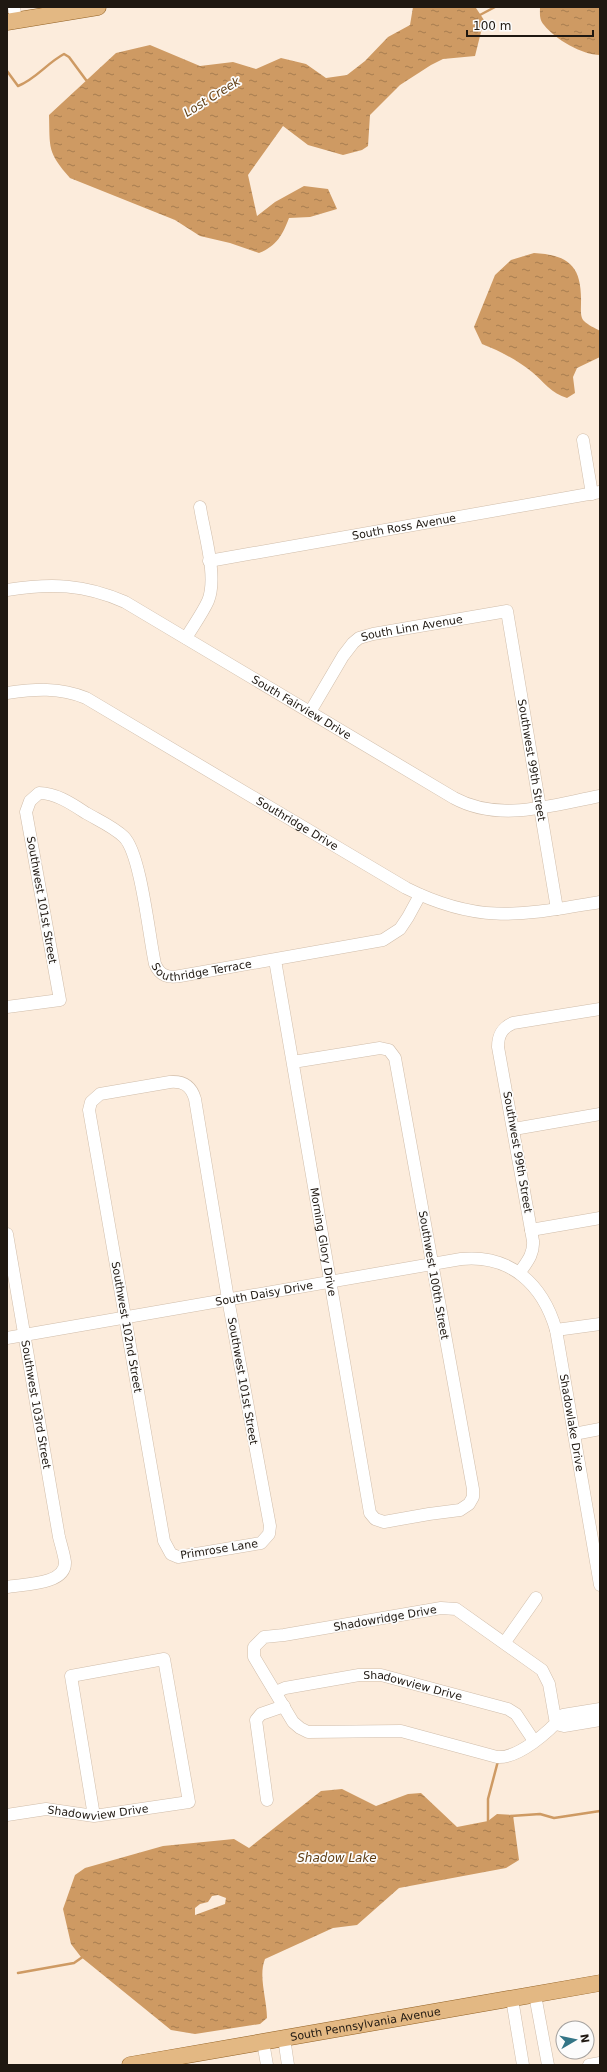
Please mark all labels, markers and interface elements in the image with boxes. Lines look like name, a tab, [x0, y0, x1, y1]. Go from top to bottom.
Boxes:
scale bar	[467, 12, 593, 38]
text: 100 m	[473, 19, 511, 33]
water label: Lost Creek	[181, 74, 244, 120]
street label: South Ross Avenue	[351, 511, 457, 543]
street label: South Linn Avenue	[359, 613, 464, 644]
street label: South Fairview Drive	[249, 673, 354, 742]
street label: Southwest 99th Street	[515, 698, 548, 823]
street label: Southridge Drive	[254, 795, 341, 853]
street label: Southwest 101st Street	[24, 835, 59, 966]
street label: Southridge Terrace	[148, 957, 253, 984]
street label: Southwest 99th Street	[500, 1090, 535, 1215]
street label: Morning Glory Drive	[307, 1186, 339, 1298]
street label: Southwest 100th Street	[416, 1210, 451, 1341]
street label: Southwest 102nd Street	[109, 1260, 145, 1394]
street label: South Daisy Drive	[214, 1279, 314, 1309]
street label: Southwest 101st Street	[225, 1316, 260, 1447]
street label: Southwest 103rd Street	[18, 1339, 53, 1471]
street label: Shadowlake Drive	[557, 1373, 586, 1473]
street label: Primrose Lane	[179, 1537, 259, 1562]
street label: Shadowridge Drive	[332, 1603, 438, 1634]
street label: Shadowview Drive	[363, 1669, 464, 1704]
street label: Shadowview Drive	[47, 1802, 150, 1823]
water label: Shadow Lake	[297, 1851, 377, 1865]
street label: South Pennsylvania Avenue	[289, 2005, 442, 2044]
north arrow	[555, 2020, 595, 2060]
text: N	[577, 2033, 592, 2044]

